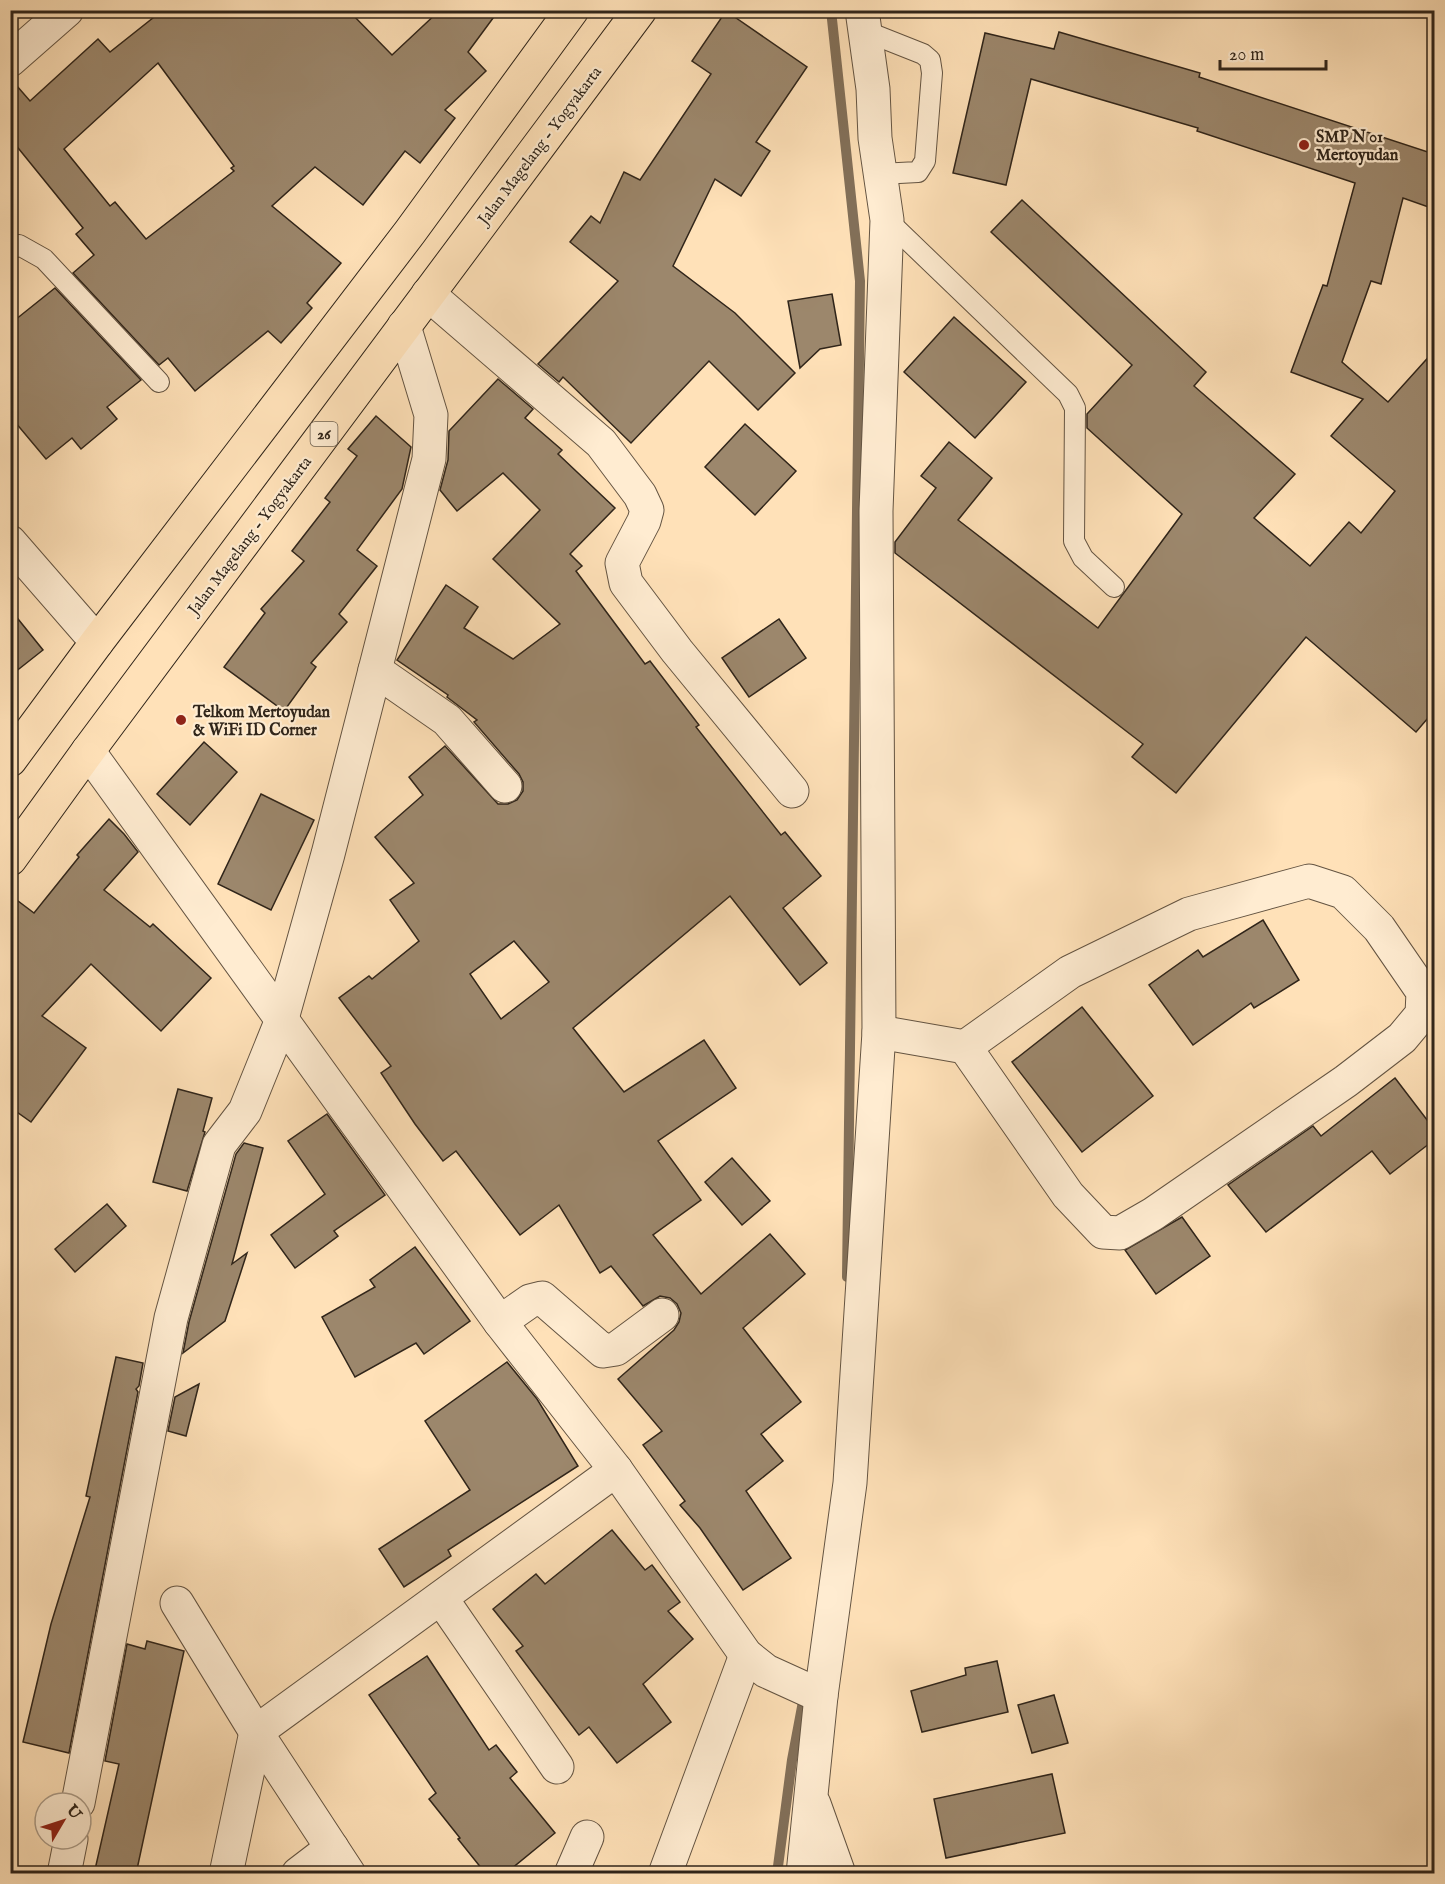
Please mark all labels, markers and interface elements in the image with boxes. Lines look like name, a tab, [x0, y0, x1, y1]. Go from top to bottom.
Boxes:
scale bar	[1220, 33, 1326, 71]
text: 20 m	[1229, 44, 1264, 67]
street label: Jalan Magelang - Yogyakarta	[473, 63, 607, 231]
place label: SMP N 01 Mertoyudan	[1316, 128, 1399, 166]
marker: SMP N 01 Mertoyudan	[1297, 138, 1311, 152]
road number: 26	[310, 422, 338, 446]
street label: Jalan Magelang - Yogyakarta	[183, 453, 317, 621]
place label: Telkom Mertoyudan & WiFi ID Corner	[192, 703, 331, 741]
marker: Telkom Mertoyudan & WiFi ID Corner	[174, 713, 188, 727]
north arrow	[33, 1791, 93, 1851]
text: U	[60, 1800, 85, 1825]

